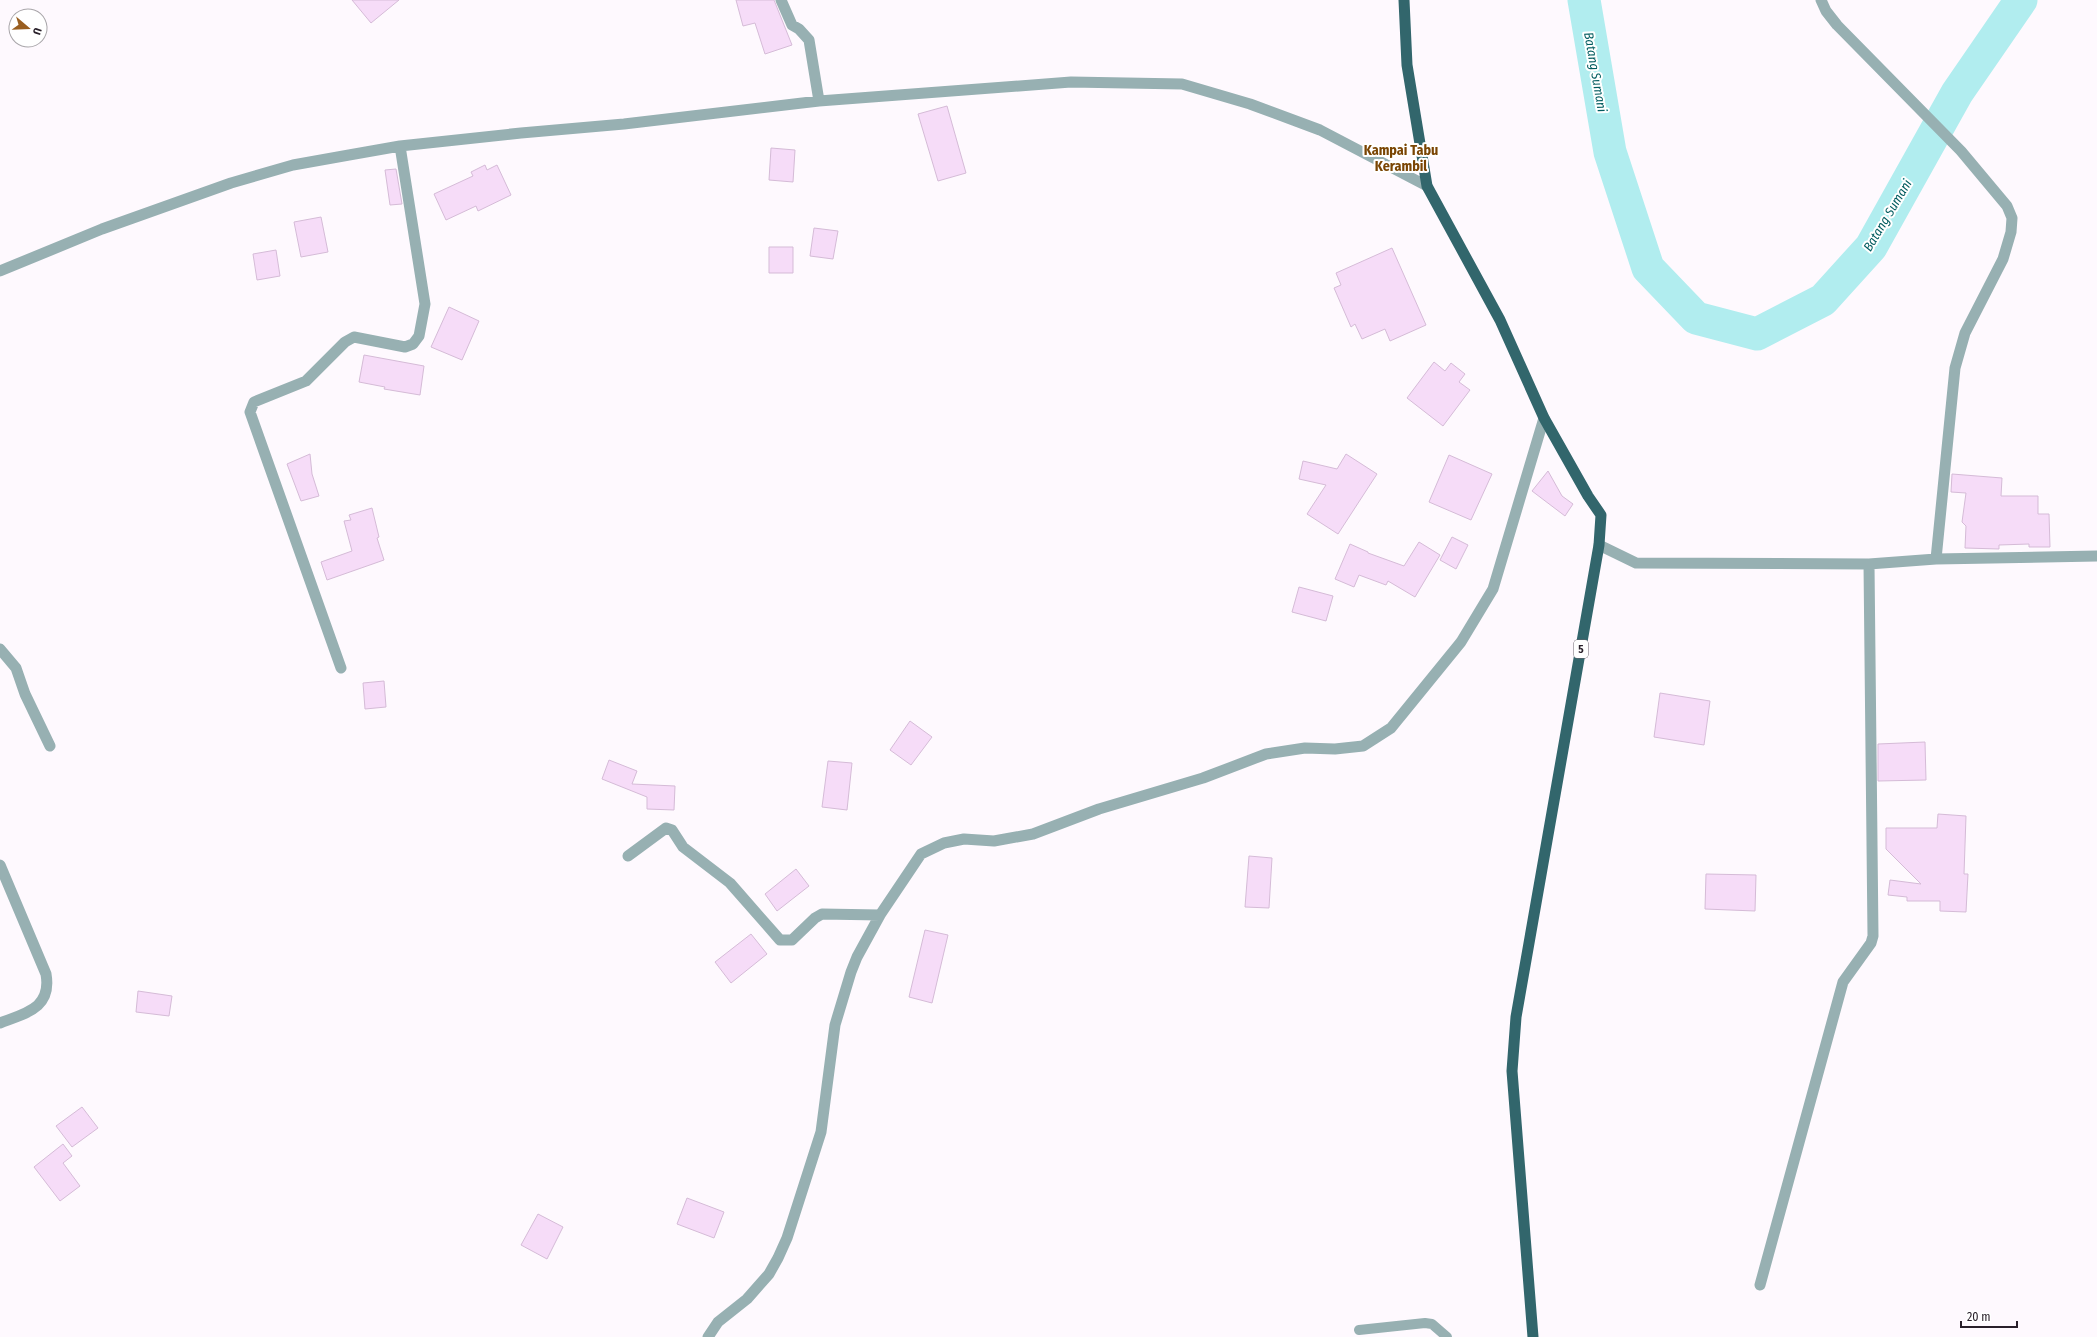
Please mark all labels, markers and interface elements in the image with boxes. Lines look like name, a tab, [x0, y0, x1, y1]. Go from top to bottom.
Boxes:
north arrow	[8, 8, 48, 48]
text: U	[30, 26, 44, 36]
water label: Batang Sumani	[1581, 31, 1610, 114]
district label: Kampai Tabu Kerambil	[1364, 142, 1438, 175]
water label: Batang Sumani	[1860, 176, 1915, 254]
road number: 5	[1574, 640, 1588, 658]
scale bar	[1961, 1303, 2017, 1329]
text: 20 m	[1967, 1310, 1991, 1324]

